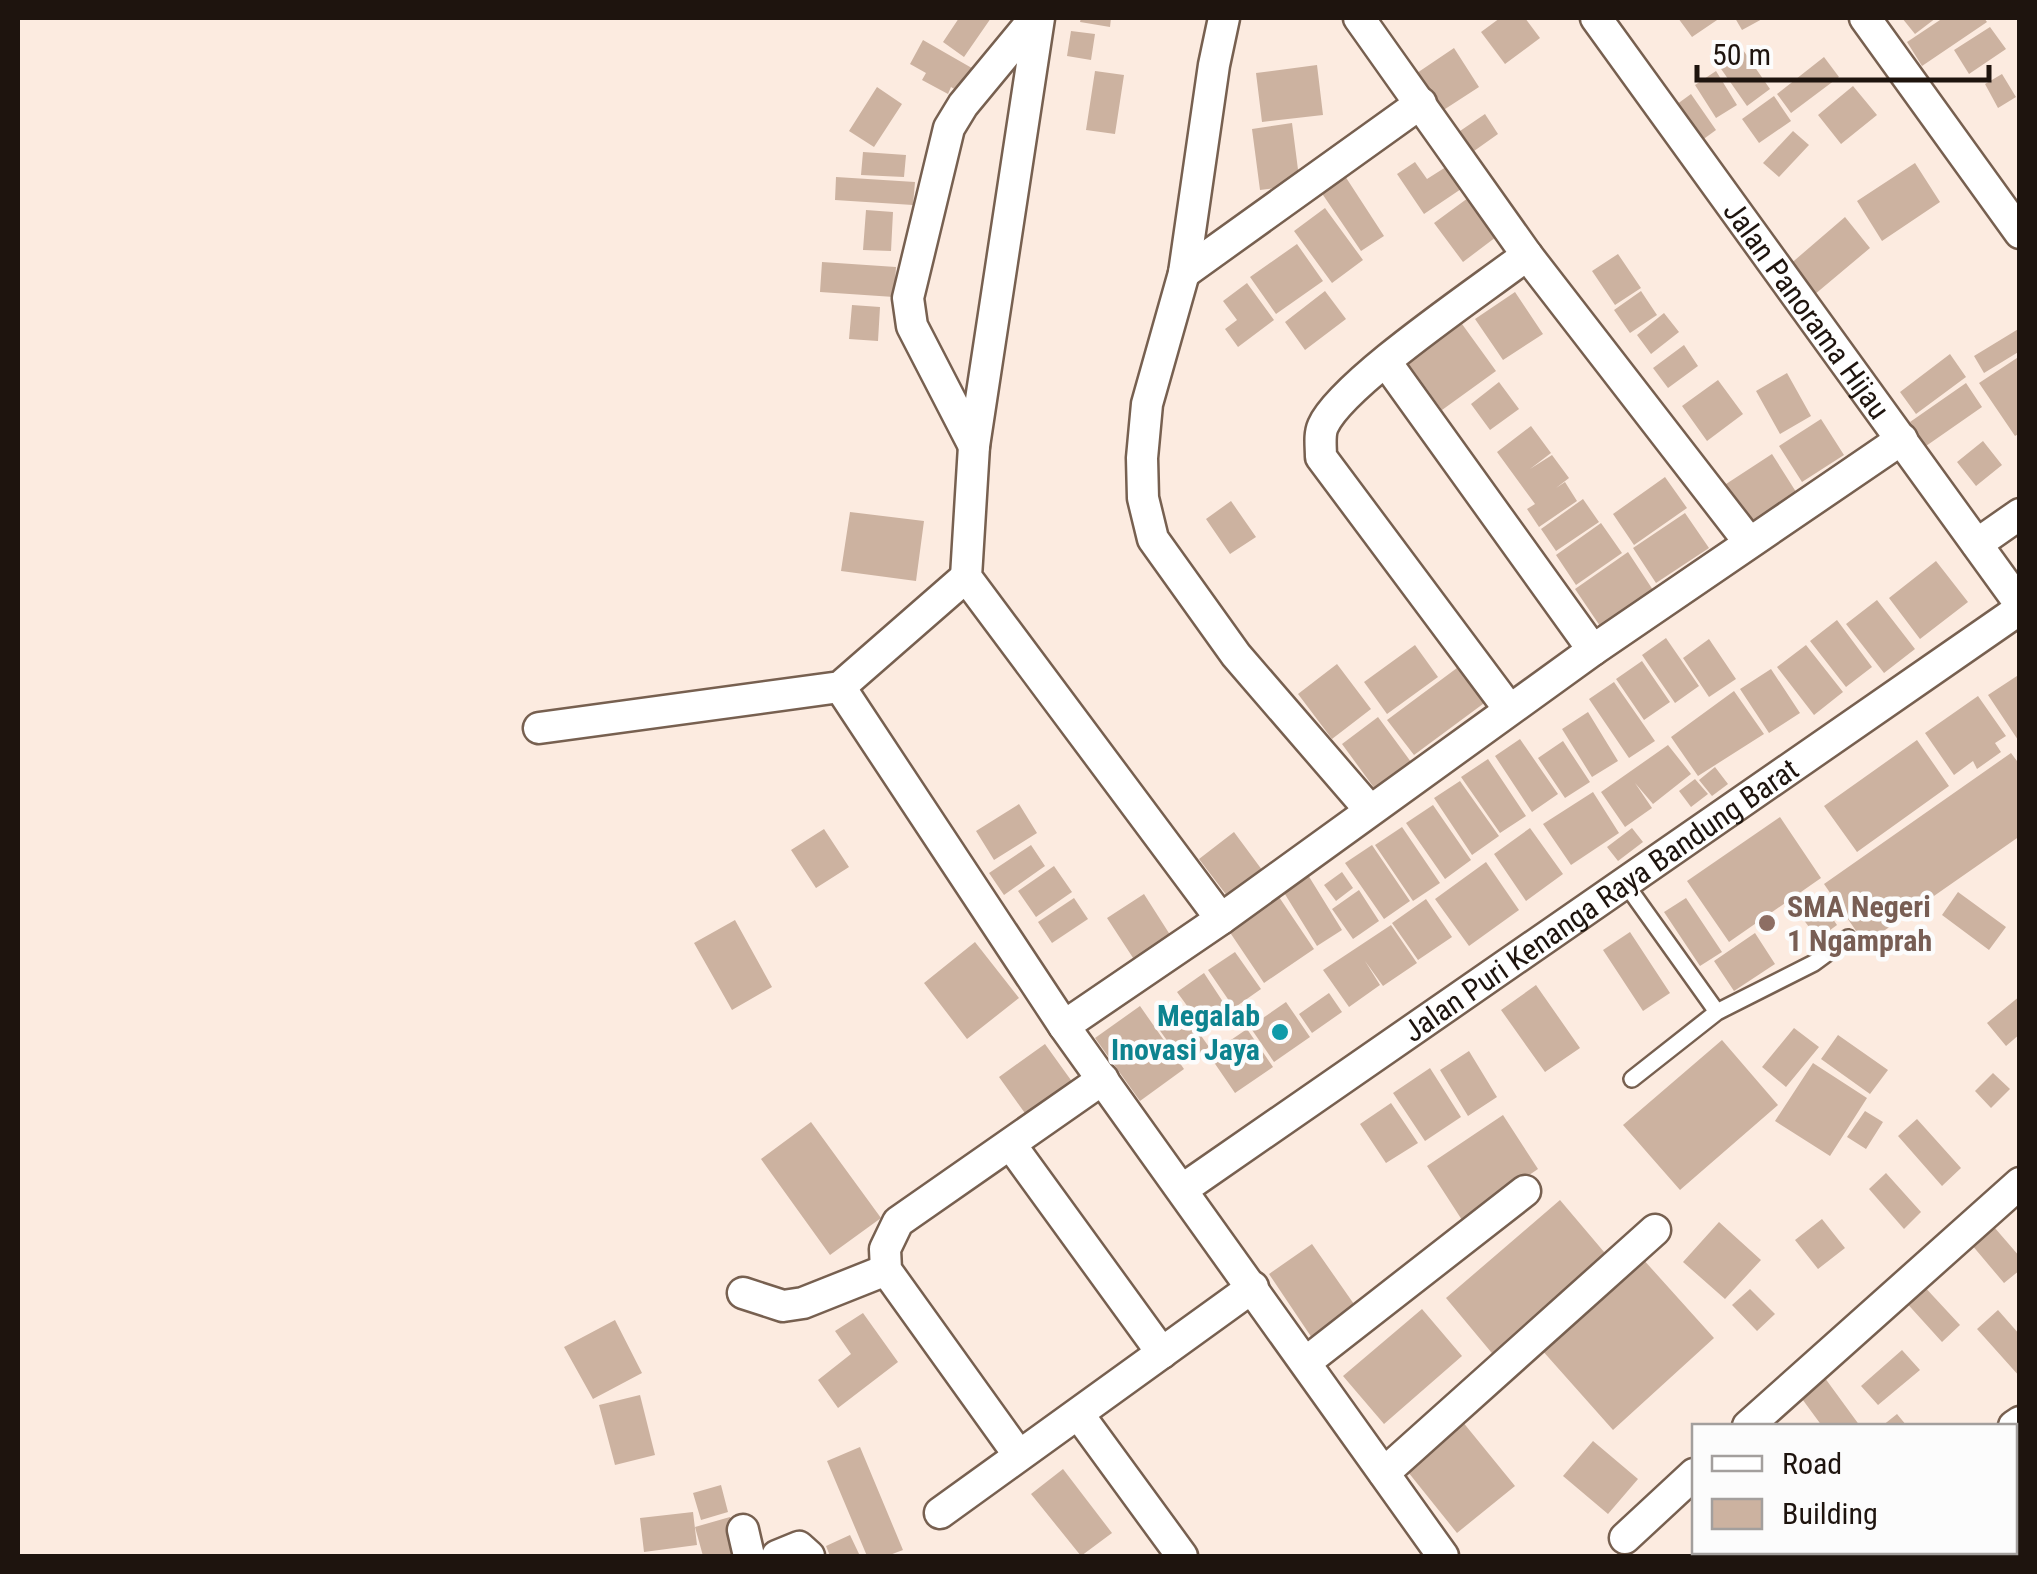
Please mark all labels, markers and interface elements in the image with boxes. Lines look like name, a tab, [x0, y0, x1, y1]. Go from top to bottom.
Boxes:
scale bar	[1697, 20, 1990, 82]
text: 50 m	[1712, 37, 1771, 72]
street label: Jalan Panorama Hijau	[1717, 194, 1897, 425]
street label: Jalan Puri Kenanga Raya Bandung Barat	[1396, 751, 1805, 1049]
place label: SMA Negeri 1 Ngamprah	[1787, 889, 1932, 958]
marker: SMA Negeri 1 Ngamprah	[1756, 912, 1778, 934]
place label: Megalab Inovasi Jaya	[1111, 998, 1260, 1067]
marker: Megalab Inovasi Jaya	[1269, 1021, 1291, 1043]
legend	[1692, 1424, 2017, 1554]
text: Road	[1782, 1446, 1842, 1481]
text: Building	[1782, 1496, 1878, 1531]

